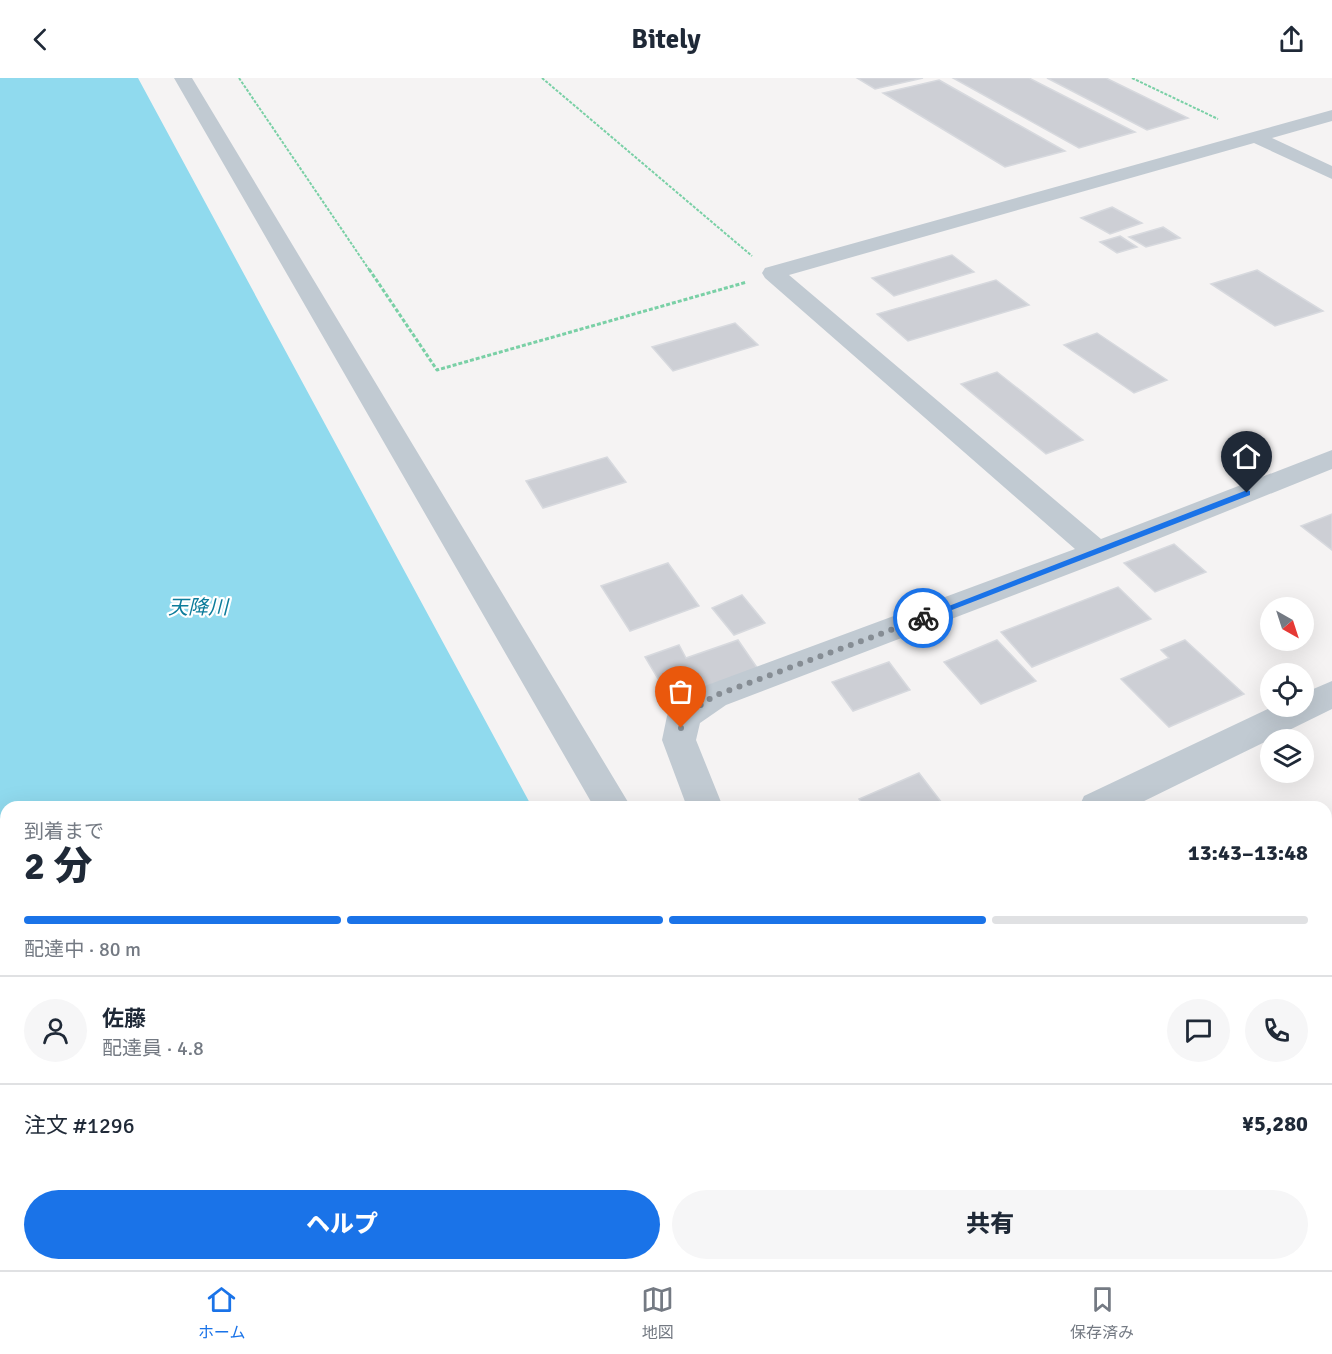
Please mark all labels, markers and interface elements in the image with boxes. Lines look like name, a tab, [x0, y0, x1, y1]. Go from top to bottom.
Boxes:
icon: back	[24, 23, 57, 56]
text: Bitely	[631, 23, 701, 56]
icon: share	[1275, 23, 1308, 56]
pin	[1221, 431, 1272, 493]
icon: home	[1230, 440, 1263, 473]
courier	[893, 588, 953, 648]
water label: 天降川	[168, 595, 230, 620]
north arrow	[1260, 597, 1314, 651]
map controls	[1260, 597, 1314, 783]
icon: bike	[907, 602, 940, 635]
button: locate	[1260, 663, 1314, 717]
pin	[655, 666, 706, 728]
icon: bag	[664, 675, 697, 708]
button: layers	[1260, 729, 1314, 783]
text: 到着まで	[24, 819, 104, 844]
text: 13:43–13:48	[1188, 839, 1308, 866]
text: 2 分	[24, 842, 93, 890]
text: 配達中 · 80 m	[24, 937, 141, 962]
button: person	[24, 999, 87, 1062]
button: chat	[1167, 999, 1230, 1062]
button: phone	[1245, 999, 1308, 1062]
text: 佐藤	[102, 1005, 146, 1032]
text: 配達員 · 4.8	[102, 1036, 204, 1061]
text: ¥5,280	[1242, 1110, 1308, 1137]
text: 注文 #1296	[24, 1112, 135, 1139]
button: ヘルプ	[24, 1190, 660, 1259]
button: 共有	[672, 1190, 1308, 1259]
tab: ホーム	[198, 1283, 245, 1343]
tab: 地図	[641, 1283, 674, 1343]
tab: 保存済み	[1070, 1283, 1134, 1343]

